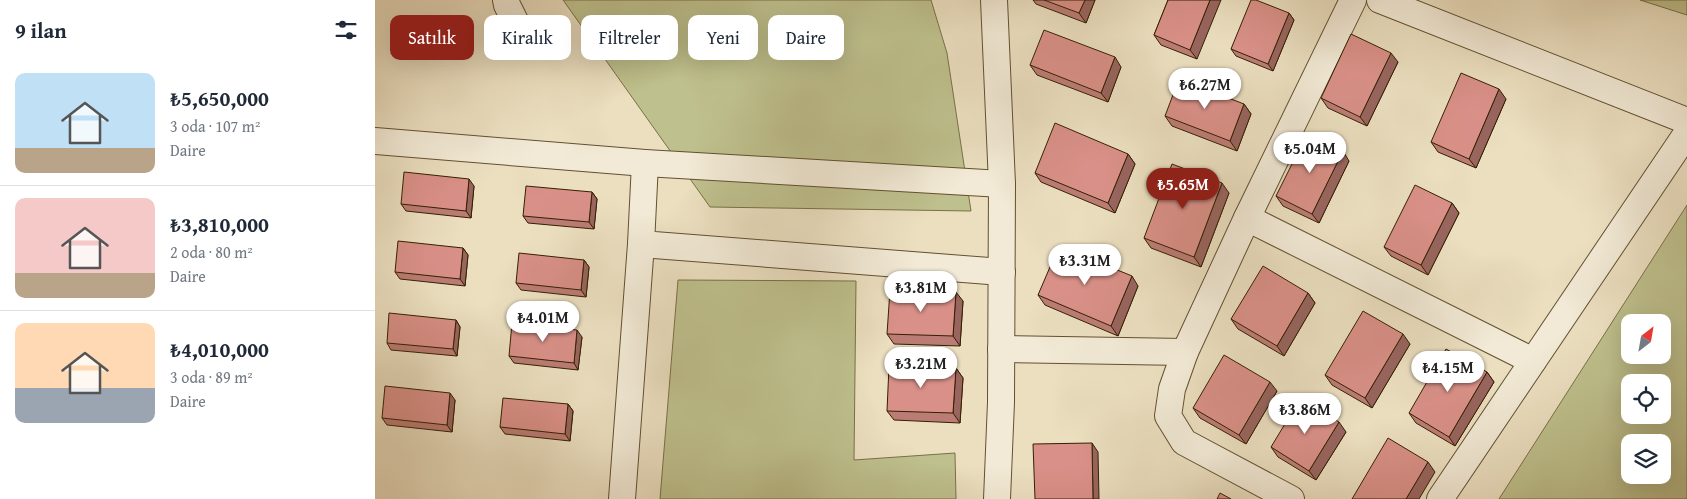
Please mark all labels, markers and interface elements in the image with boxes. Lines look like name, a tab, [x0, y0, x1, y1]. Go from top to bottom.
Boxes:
text: 9 ilan	[15, 15, 67, 46]
chip: Satılık	[390, 15, 474, 60]
chip: Kiralık	[484, 15, 571, 60]
chip: Filtreler	[581, 15, 678, 60]
chip: Yeni	[688, 15, 758, 60]
chip: Daire	[768, 15, 844, 60]
icon: filters	[332, 16, 360, 44]
pin: ₺6.27M	[1164, 68, 1246, 110]
text: ₺6.27M	[1179, 72, 1231, 96]
text: ₺5,650,000	[170, 83, 269, 114]
icon: home	[55, 93, 115, 153]
text: 3 oda · 107 m²	[170, 114, 260, 138]
pin: ₺5.04M	[1269, 132, 1351, 174]
text: ₺5.04M	[1284, 136, 1336, 160]
text: Daire	[170, 138, 206, 162]
pin: ₺5.65M	[1142, 168, 1224, 210]
text: ₺5.65M	[1157, 172, 1209, 196]
text: ₺3,810,000	[170, 209, 269, 240]
icon: home	[55, 218, 115, 278]
text: 2 oda · 80 m²	[170, 240, 253, 264]
pin: ₺3.31M	[1044, 244, 1126, 286]
text: ₺3.31M	[1059, 248, 1111, 272]
text: Daire	[170, 264, 206, 288]
pin: ₺3.81M	[880, 270, 962, 313]
text: ₺3.81M	[895, 275, 947, 299]
pin: ₺4.01M	[502, 300, 584, 343]
text: ₺4.01M	[517, 305, 569, 329]
north arrow	[1621, 314, 1671, 364]
map controls	[1621, 314, 1671, 484]
text: ₺4,010,000	[170, 334, 269, 365]
icon: home	[55, 343, 115, 403]
pin: ₺3.21M	[880, 346, 962, 389]
pin: ₺4.15M	[1407, 350, 1489, 393]
text: ₺3.21M	[895, 351, 947, 375]
text: ₺4.15M	[1422, 355, 1474, 379]
text: 3 oda · 89 m²	[170, 365, 253, 389]
button: locate	[1621, 374, 1671, 424]
text: Daire	[170, 389, 206, 413]
pin: ₺3.86M	[1264, 392, 1346, 435]
text: ₺3.86M	[1279, 397, 1331, 421]
button: layers	[1621, 434, 1671, 484]

